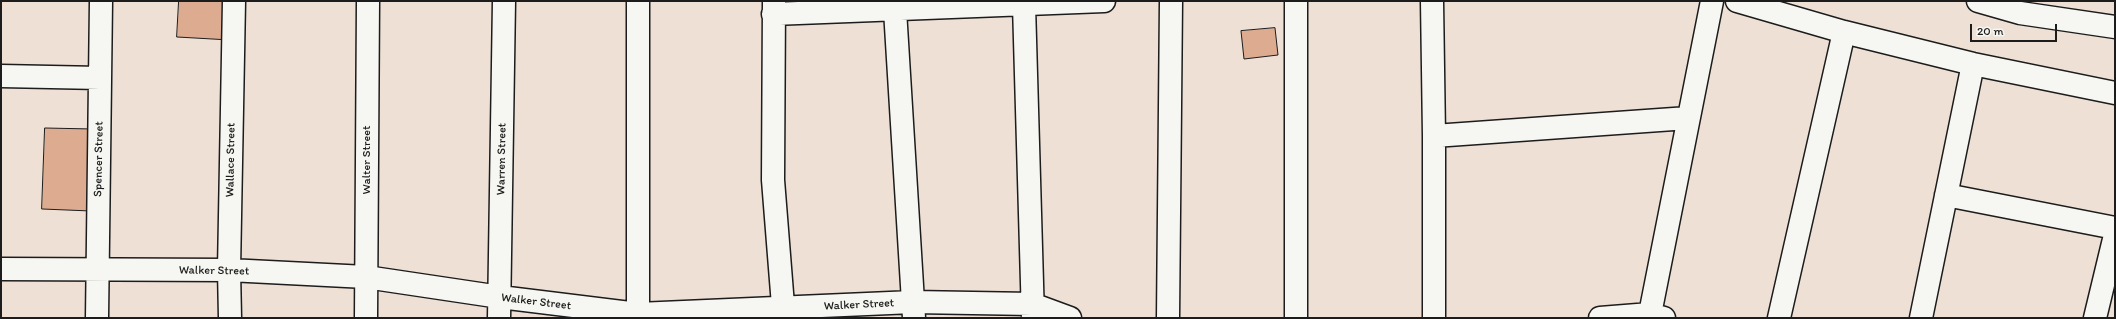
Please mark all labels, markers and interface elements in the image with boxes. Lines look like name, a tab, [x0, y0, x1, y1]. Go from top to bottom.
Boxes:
scale bar	[1972, 16, 2059, 42]
text: 20 m	[1977, 24, 2004, 38]
street label: Spencer Street	[91, 121, 107, 197]
street label: Wallace Street	[223, 123, 239, 197]
street label: Warren Street	[494, 123, 510, 195]
street label: Walter Street	[360, 126, 374, 194]
street label: Walker Street	[179, 263, 249, 279]
street label: Walker Street	[500, 291, 572, 313]
street label: Walker Street	[823, 296, 895, 314]

